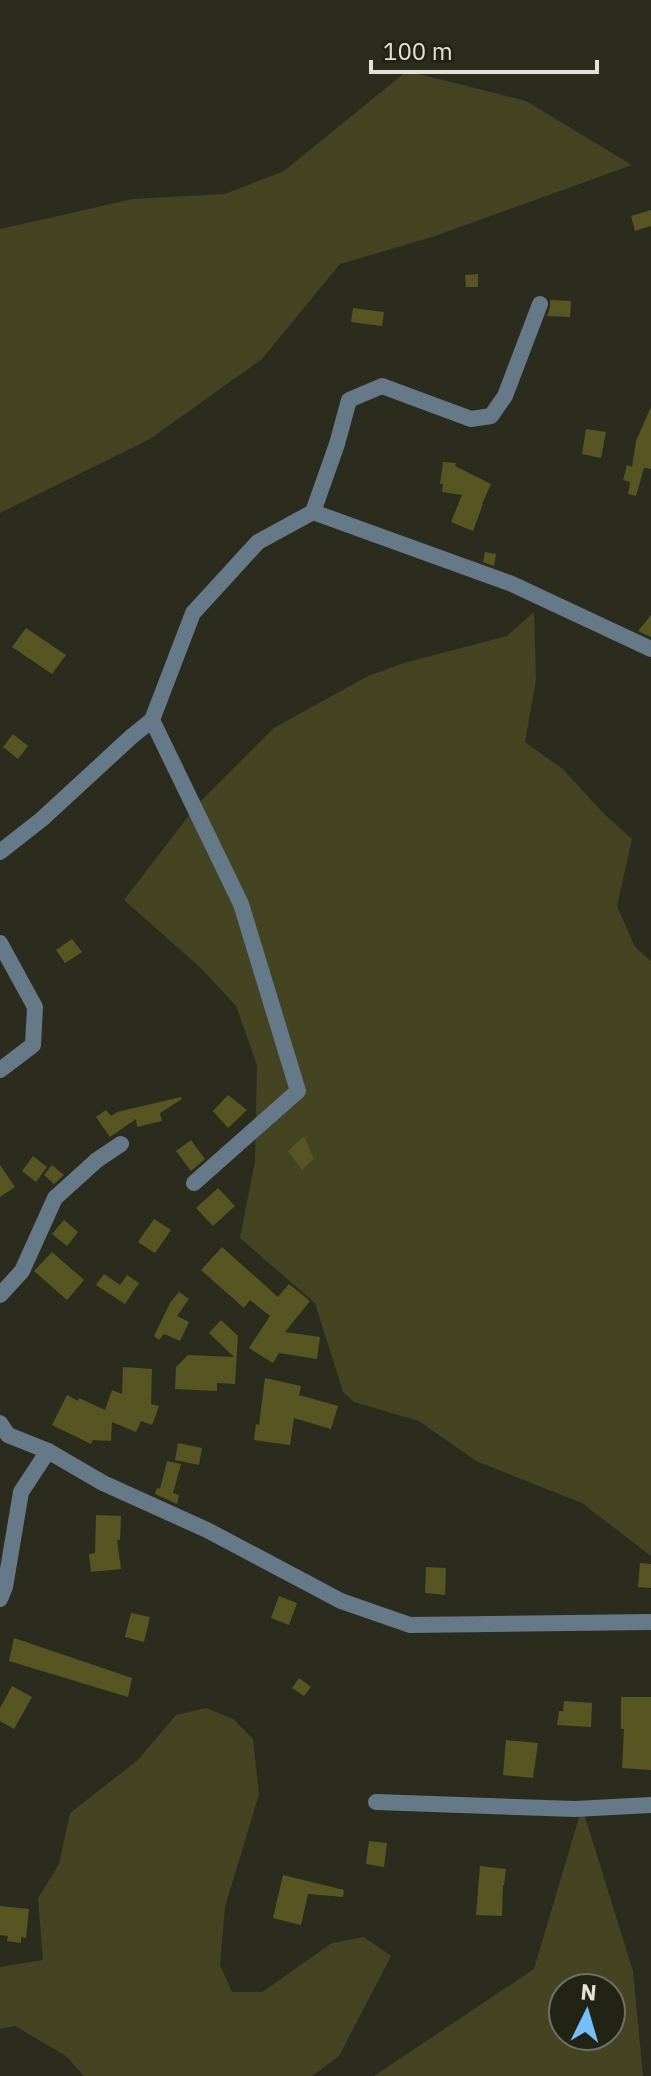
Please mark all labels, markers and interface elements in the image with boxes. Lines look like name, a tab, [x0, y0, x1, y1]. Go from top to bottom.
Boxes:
scale bar	[371, 24, 597, 74]
text: 100 m	[383, 35, 453, 67]
north arrow	[547, 1972, 627, 2052]
text: N	[580, 1976, 598, 2007]

